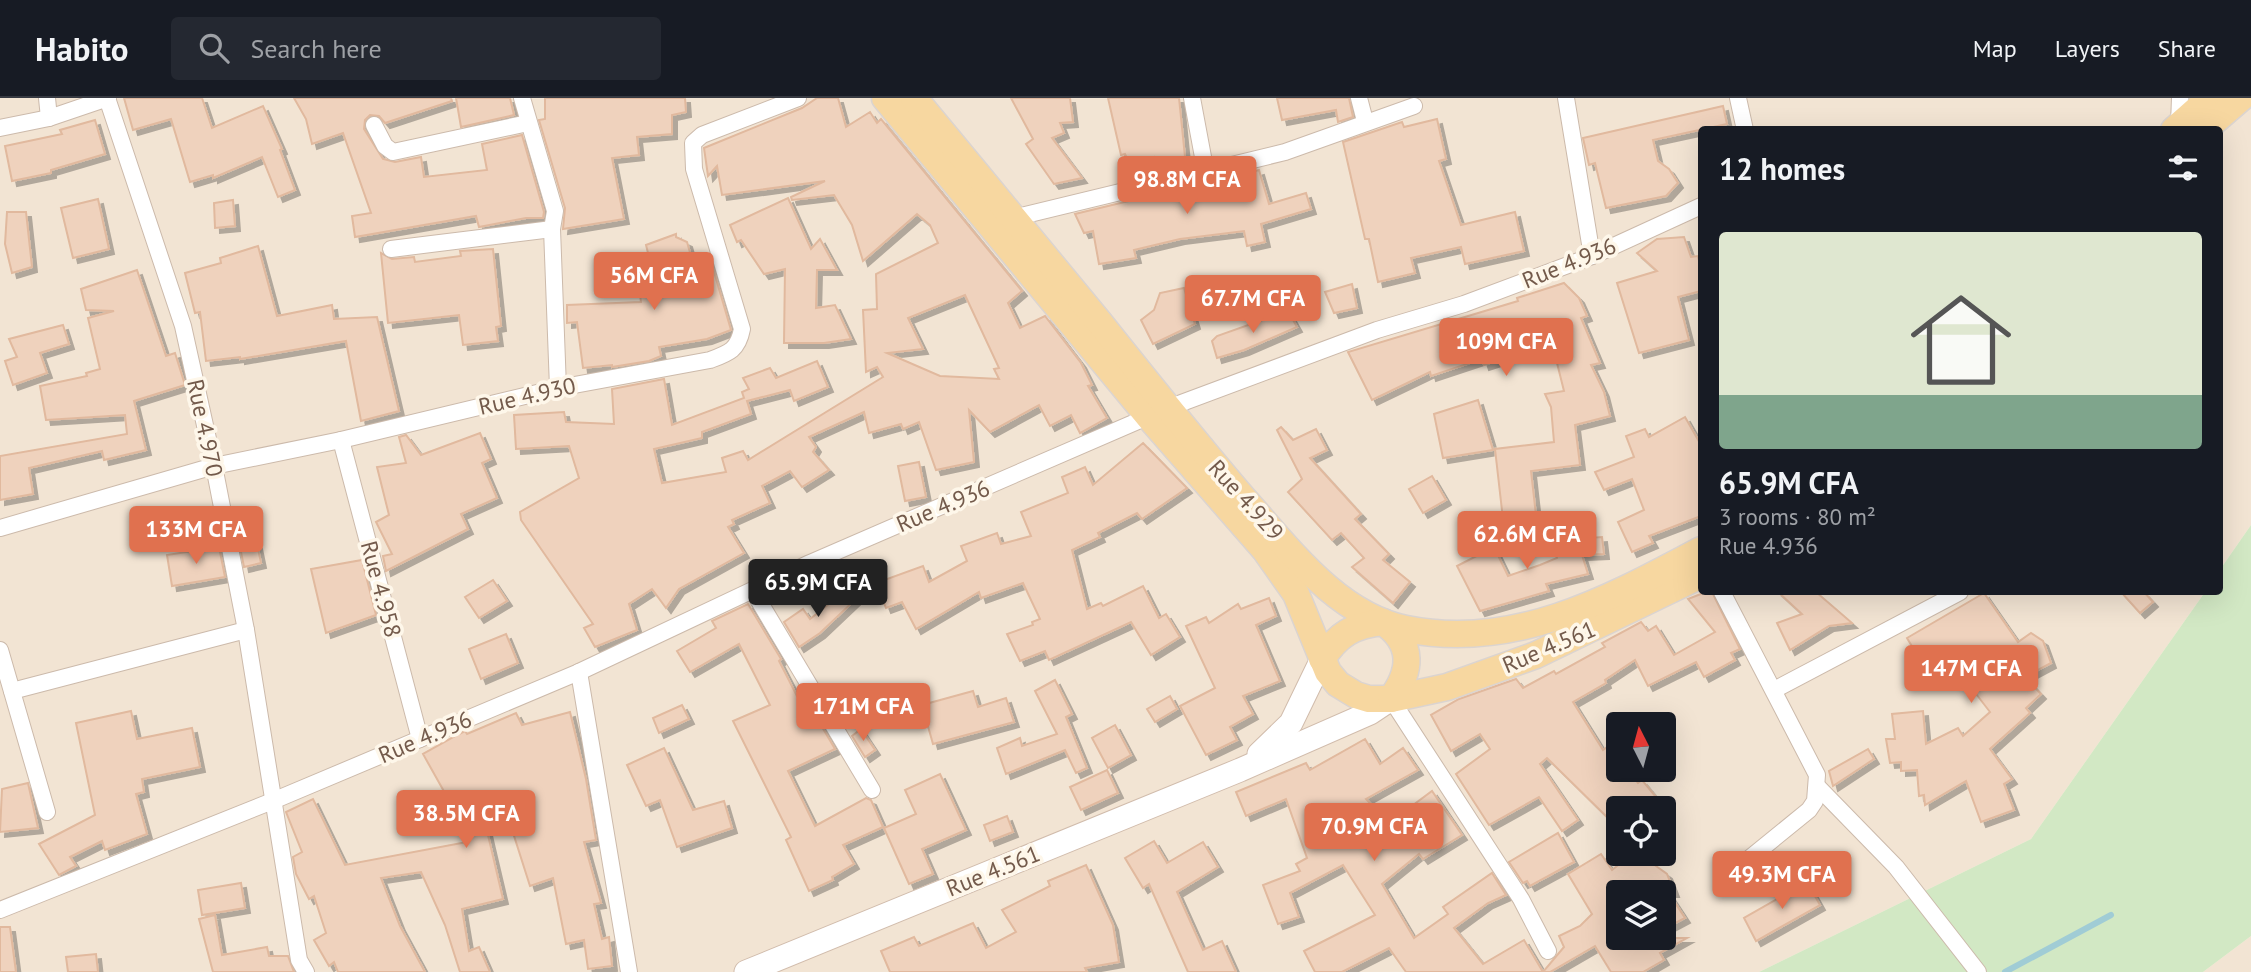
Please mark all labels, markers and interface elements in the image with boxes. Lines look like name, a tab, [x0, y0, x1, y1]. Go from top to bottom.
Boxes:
search box	[171, 17, 661, 80]
text: Habito	[35, 27, 129, 70]
icon: search	[195, 29, 233, 67]
text: Search here	[251, 32, 382, 65]
text: Map	[1973, 33, 2017, 64]
text: Layers	[2055, 33, 2120, 64]
text: Share	[2158, 33, 2216, 64]
text: 12 homes	[1719, 149, 1845, 188]
icon: filters	[2164, 149, 2202, 187]
pin: 98.8M CFA	[1107, 156, 1267, 216]
text: 98.8M CFA	[1133, 164, 1241, 193]
street label: Rue 4.936	[1518, 231, 1620, 294]
pin: 56M CFA	[589, 252, 719, 312]
text: 56M CFA	[610, 260, 698, 289]
pin: 67.7M CFA	[1173, 275, 1333, 335]
icon: home	[1898, 277, 2024, 403]
text: 67.7M CFA	[1201, 283, 1305, 312]
pin: 109M CFA	[1434, 318, 1578, 378]
text: 109M CFA	[1455, 326, 1557, 355]
street label: Rue 4.930	[476, 370, 578, 421]
street label: Rue 4.970	[181, 377, 230, 479]
street label: Rue 4.929	[1203, 453, 1290, 546]
text: 65.9M CFA	[1719, 463, 1859, 502]
street label: Rue 4.936	[892, 473, 994, 538]
text: 3 rooms · 80 m²	[1719, 502, 1876, 531]
pin: 133M CFA	[124, 506, 268, 566]
pin: 62.6M CFA	[1447, 512, 1607, 571]
text: 133M CFA	[145, 514, 247, 543]
text: 62.6M CFA	[1473, 519, 1581, 548]
text: Rue 4.936	[1719, 531, 1818, 560]
street label: Rue 4.958	[355, 537, 408, 640]
pin: 65.9M CFA	[738, 560, 898, 619]
text: 65.9M CFA	[764, 567, 872, 596]
street label: Rue 4.561	[1498, 614, 1600, 679]
pin: 147M CFA	[1899, 646, 2043, 705]
text: 147M CFA	[1920, 653, 2022, 682]
pin: 171M CFA	[791, 684, 935, 743]
text: 171M CFA	[812, 691, 914, 720]
street label: Rue 4.936	[374, 704, 476, 769]
north arrow	[1606, 712, 1676, 782]
map controls	[1606, 712, 1676, 950]
pin: 38.5M CFA	[386, 790, 546, 850]
button: locate	[1606, 796, 1676, 866]
text: 38.5M CFA	[412, 798, 520, 827]
pin: 70.9M CFA	[1294, 804, 1454, 863]
text: 70.9M CFA	[1320, 811, 1428, 840]
street label: Rue 4.561	[942, 839, 1044, 902]
pin: 49.3M CFA	[1702, 852, 1862, 911]
text: 49.3M CFA	[1728, 859, 1836, 888]
button: layers	[1606, 880, 1676, 950]

